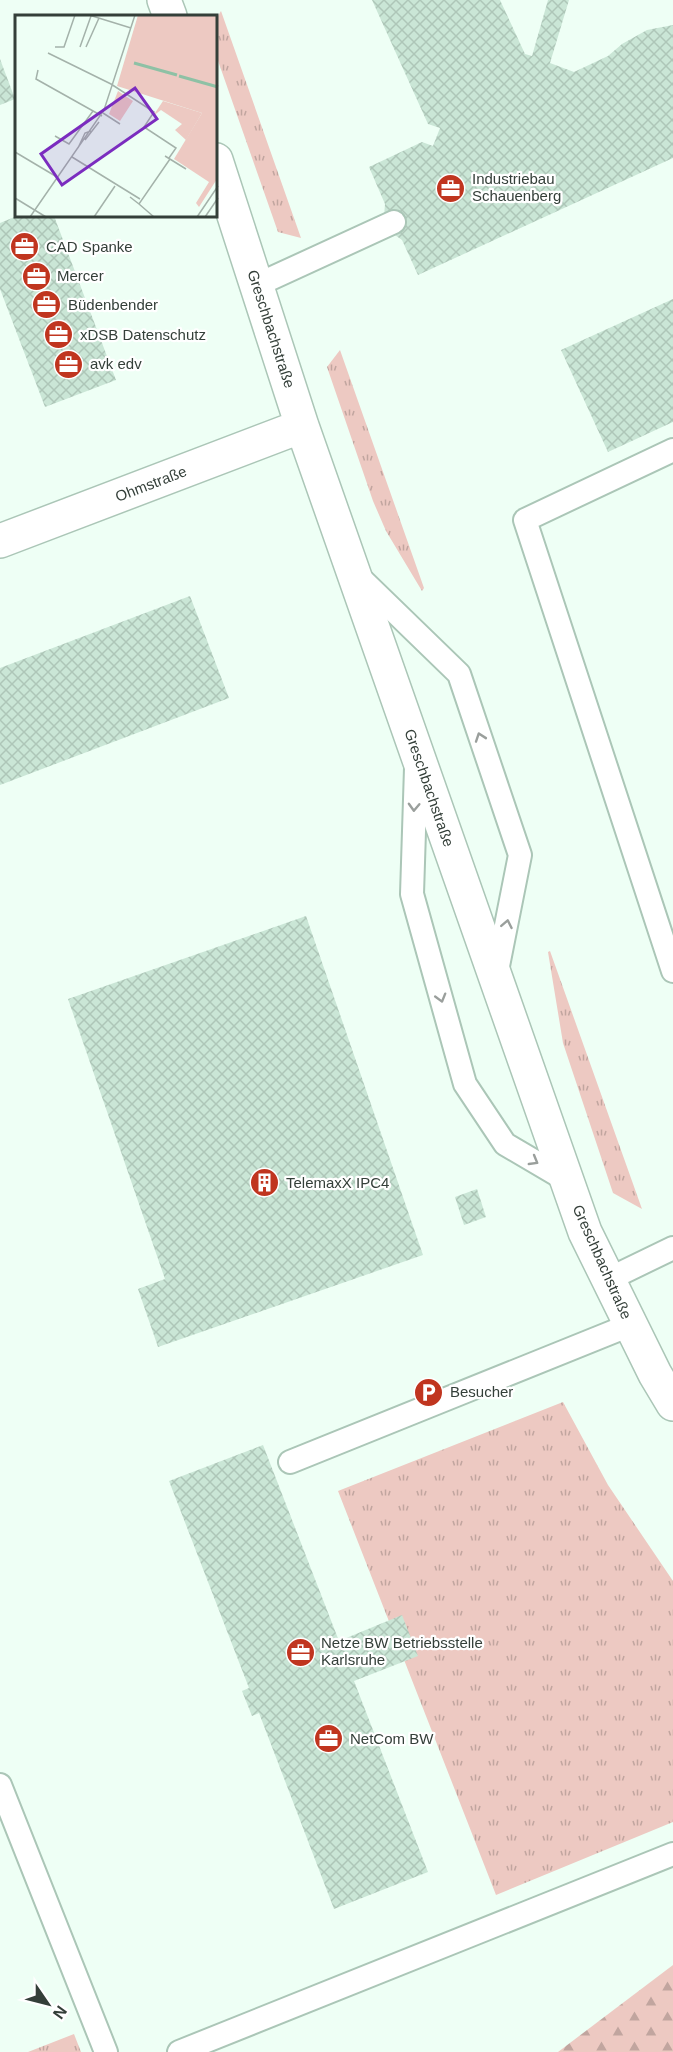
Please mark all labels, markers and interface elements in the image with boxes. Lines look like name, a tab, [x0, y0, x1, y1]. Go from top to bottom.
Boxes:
inset map	[15, 15, 218, 218]
place label: Industriebau Schauenberg	[472, 170, 561, 204]
office icon: Industriebau Schauenberg	[435, 172, 467, 204]
office icon: CAD Spanke	[9, 231, 41, 263]
place label: CAD Spanke	[46, 238, 133, 255]
office icon: Mercer	[20, 260, 52, 292]
place label: Mercer	[57, 267, 104, 284]
street label: Greschbachstraße	[244, 268, 299, 390]
office icon: Büdenbender	[31, 289, 63, 321]
place label: Büdenbender	[68, 296, 158, 313]
office icon: xDSB Datenschutz	[43, 319, 75, 351]
place label: xDSB Datenschutz	[80, 326, 206, 343]
office icon: avk edv	[53, 348, 85, 380]
place label: avk edv	[90, 355, 142, 372]
street label: Ohmstraße	[113, 462, 189, 505]
street label: Greschbachstraße	[401, 727, 458, 849]
one-way arrow	[475, 732, 487, 742]
one-way arrow	[408, 803, 421, 812]
one-way arrow	[500, 919, 513, 929]
one-way arrow	[434, 992, 446, 1003]
one-way arrow	[528, 1154, 538, 1165]
building icon: TelemaxX IPC4	[249, 1167, 281, 1199]
place label: TelemaxX IPC4	[286, 1174, 389, 1191]
street label: Greschbachstraße	[570, 1202, 635, 1322]
parking icon: Besucher	[413, 1376, 445, 1408]
place label: Besucher	[450, 1383, 513, 1400]
place label: Netze BW Betriebsstelle Karlsruhe	[321, 1634, 483, 1668]
office icon: Netze BW Betriebsstelle Karlsruhe	[284, 1636, 316, 1668]
office icon: NetCom BW	[313, 1723, 345, 1755]
place label: NetCom BW	[350, 1730, 434, 1747]
north arrow	[18, 1974, 78, 2034]
text: N	[50, 2003, 70, 2022]

